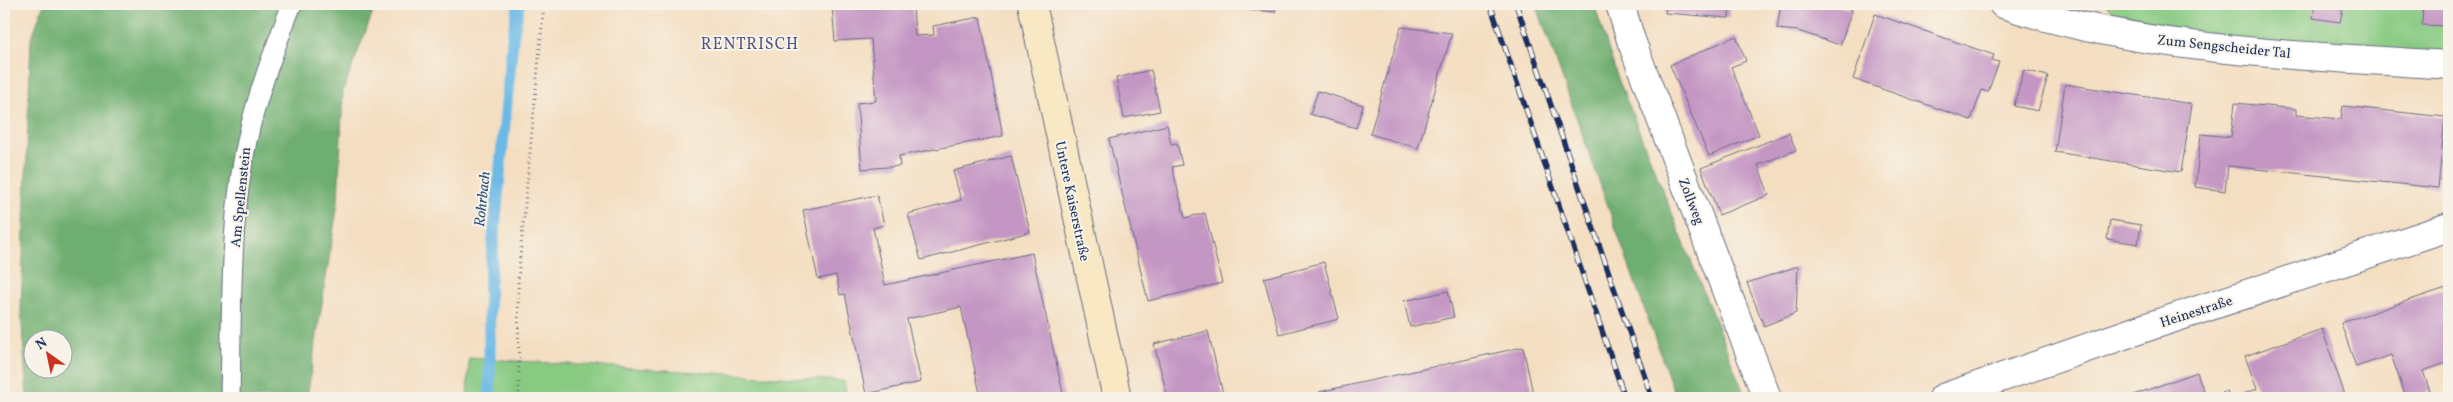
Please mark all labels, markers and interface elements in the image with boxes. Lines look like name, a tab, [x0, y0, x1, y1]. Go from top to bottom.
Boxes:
street label: Zum Sengscheider Tal	[2156, 31, 2292, 64]
district label: RENTRISCH	[701, 34, 799, 56]
street label: Untere Kaiserstraße	[1050, 139, 1094, 264]
street label: Am Spellenstein	[227, 146, 256, 248]
water label: Rohrbach	[470, 170, 497, 228]
street label: Zollweg	[1673, 175, 1708, 228]
street label: Heinestraße	[2158, 292, 2235, 333]
north arrow	[22, 330, 72, 380]
text: N	[32, 334, 51, 355]

